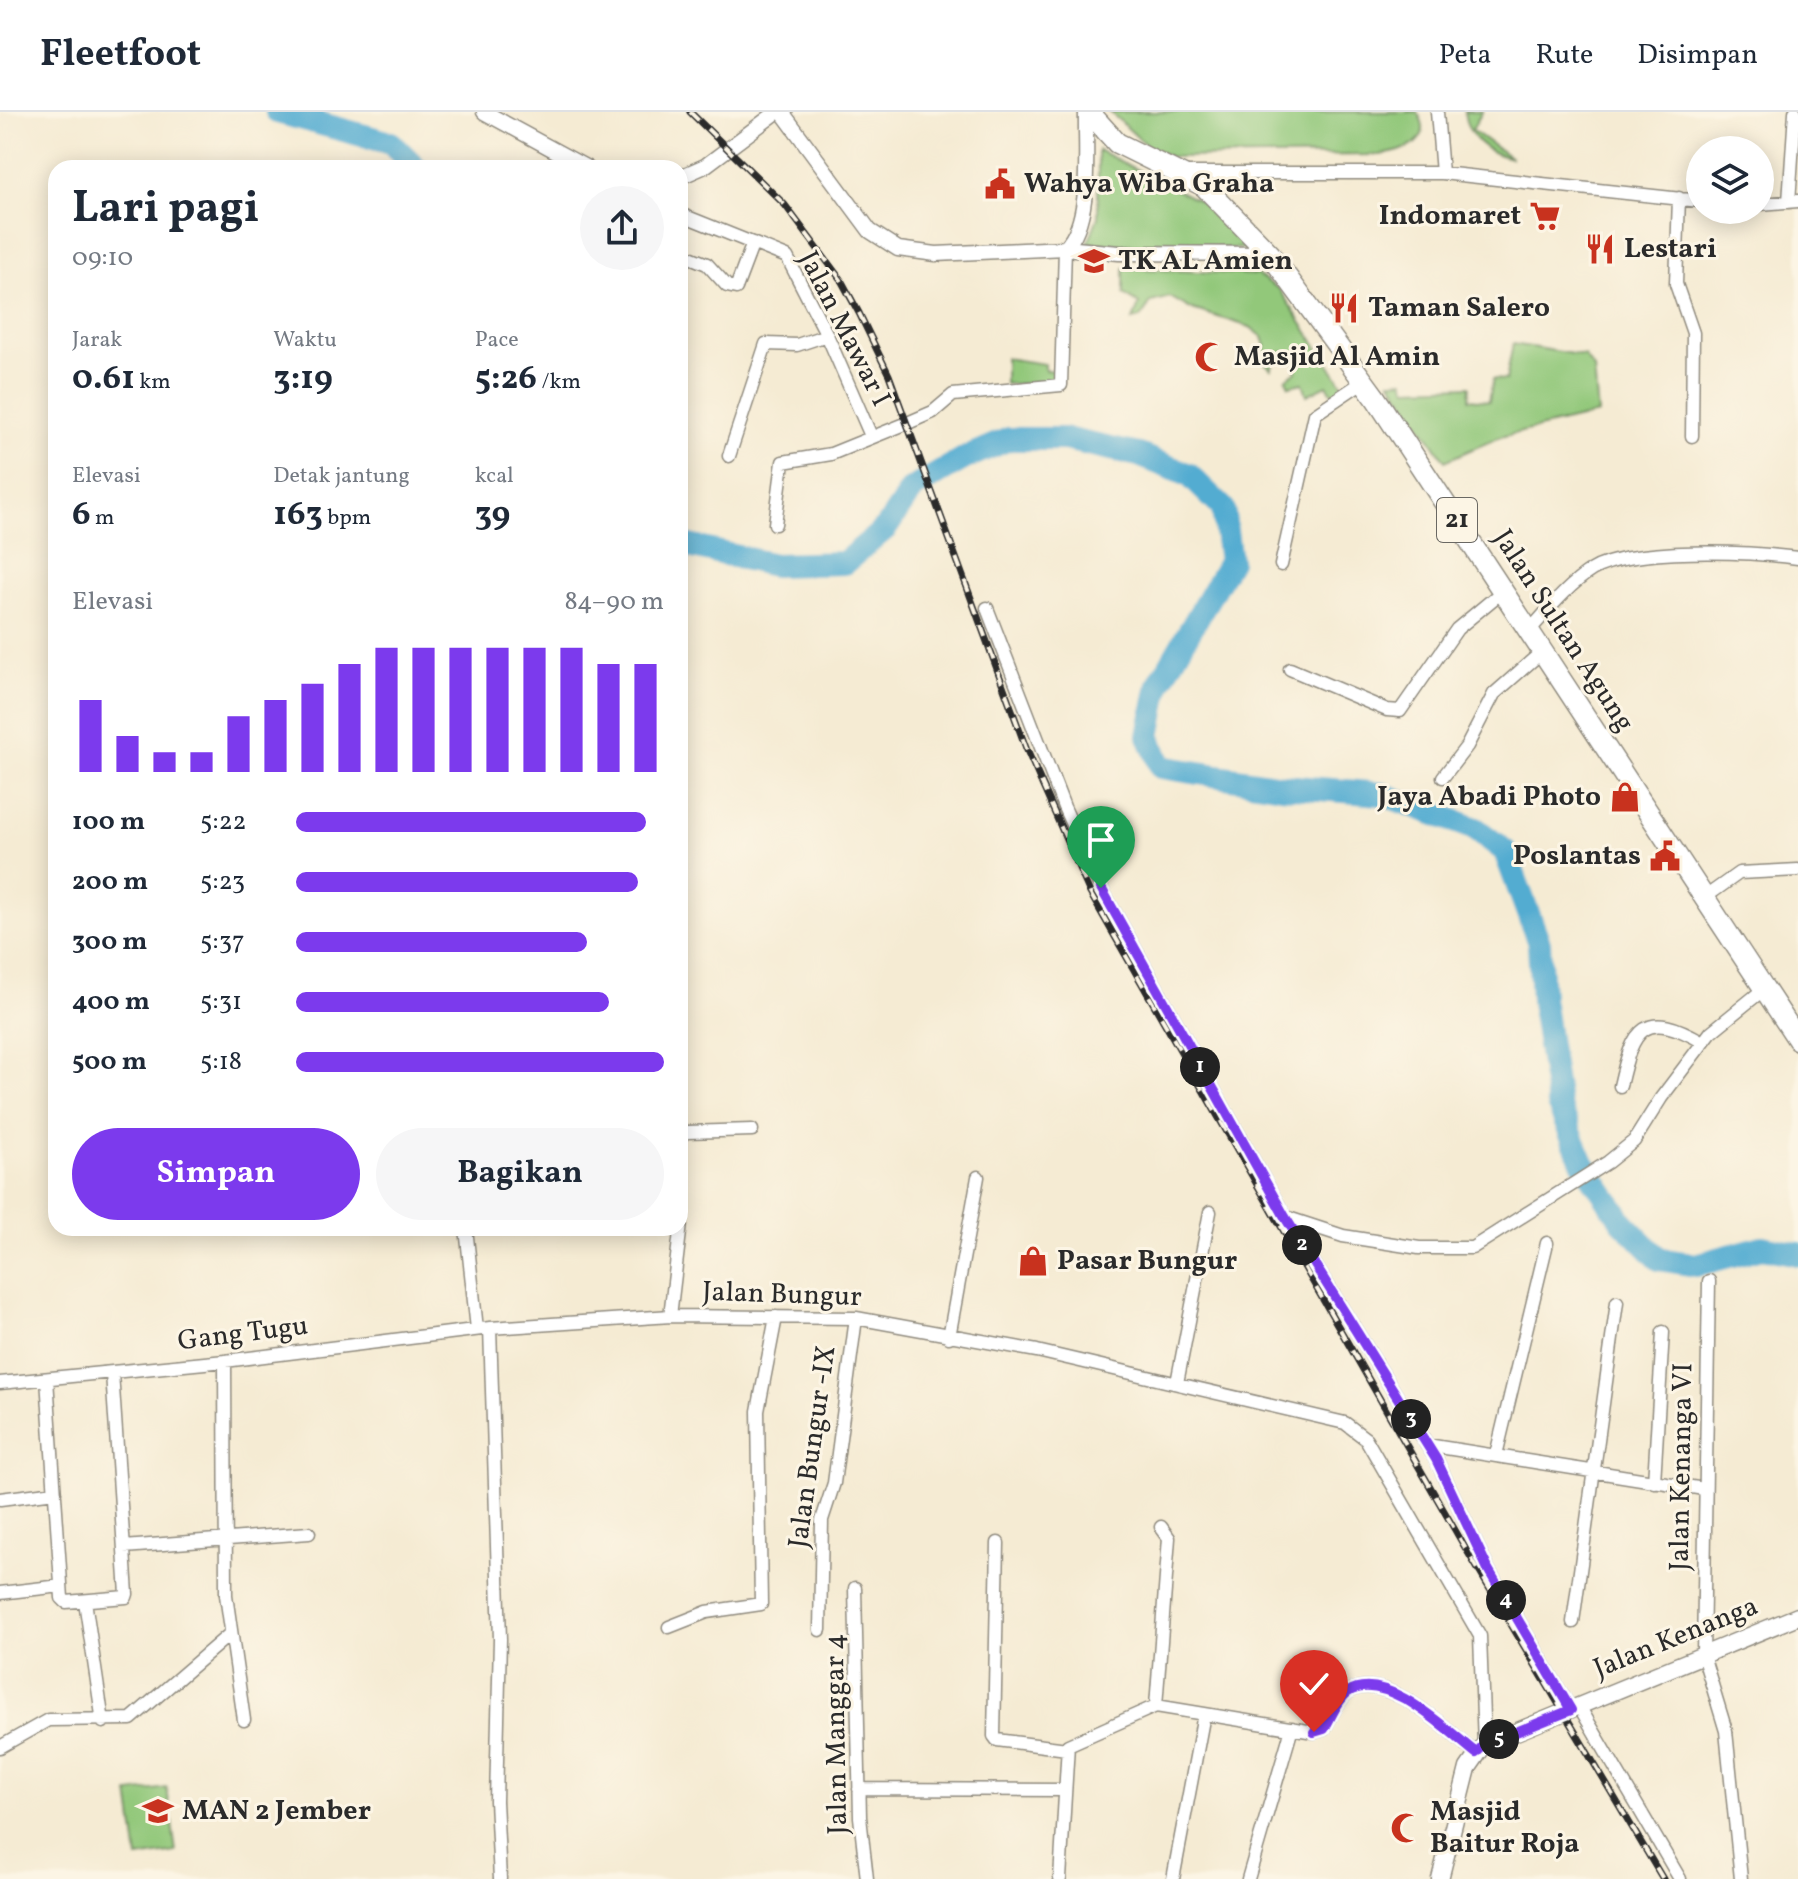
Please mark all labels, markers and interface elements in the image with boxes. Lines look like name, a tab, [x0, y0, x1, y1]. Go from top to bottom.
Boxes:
text: Fleetfoot	[40, 29, 201, 82]
text: Peta	[1439, 36, 1491, 75]
text: Rute	[1535, 36, 1593, 75]
text: Disimpan	[1637, 36, 1758, 75]
map controls	[1686, 136, 1774, 224]
button: layers	[1686, 136, 1774, 224]
place label: Wahya Wiba Graha	[1024, 165, 1274, 204]
public building icon: Wahya Wiba Graha	[983, 167, 1017, 201]
text: Lari pagi	[72, 179, 259, 240]
button: share	[580, 186, 664, 270]
place label: Indomaret	[1379, 197, 1521, 236]
supermarket icon: Indomaret	[1528, 199, 1562, 233]
place label: Lestari	[1624, 230, 1717, 269]
restaurant icon: Lestari	[1583, 232, 1617, 266]
text: 09:10	[72, 240, 133, 276]
place label: TK AL Amien	[1118, 242, 1293, 281]
street label: Jalan Mawar I	[788, 244, 900, 414]
school or university icon: TK AL Amien	[1077, 244, 1111, 278]
place label: Taman Salero	[1368, 289, 1550, 328]
restaurant icon: Taman Salero	[1327, 291, 1361, 325]
text: Jarak	[72, 325, 122, 356]
text: Waktu	[273, 325, 337, 356]
text: Pace	[475, 325, 519, 356]
place label: Masjid Al Amin	[1234, 338, 1440, 377]
mosque icon: Masjid Al Amin	[1193, 340, 1227, 374]
text: 0.61	[72, 356, 135, 403]
text: 3:19	[273, 356, 333, 403]
text: 5:26	[475, 356, 537, 403]
text: km	[135, 367, 171, 398]
text: /km	[537, 367, 581, 398]
text: Elevasi	[72, 461, 141, 492]
text: Detak jantung	[273, 461, 410, 492]
text: kcal	[475, 461, 514, 492]
text: 6	[72, 492, 91, 539]
text: 163	[273, 492, 323, 539]
text: 39	[475, 492, 510, 539]
road number: 21	[1437, 498, 1477, 542]
text: m	[91, 503, 115, 534]
text: bpm	[323, 503, 371, 534]
street label: Jalan Sultan Agung	[1483, 522, 1643, 740]
text: Elevasi	[72, 584, 153, 620]
text: 84–90 m	[565, 584, 664, 620]
place label: Jaya Abadi Photo	[1376, 778, 1601, 817]
shop icon: Jaya Abadi Photo	[1608, 780, 1642, 814]
text: 100 m	[72, 804, 145, 840]
text: 5:22	[200, 804, 247, 840]
pin	[1067, 806, 1135, 888]
icon: arrive	[1079, 818, 1123, 862]
place label: Poslantas	[1513, 837, 1641, 876]
public building icon: Poslantas	[1648, 839, 1682, 873]
text: 200 m	[72, 864, 148, 900]
text: 5:23	[200, 864, 245, 900]
text: 300 m	[72, 924, 148, 960]
text: 5:37	[200, 924, 245, 960]
text: 400 m	[72, 984, 150, 1020]
text: 5:31	[200, 984, 242, 1020]
text: 500 m	[72, 1044, 147, 1080]
text: 5:18	[200, 1044, 242, 1080]
pin: 1	[1180, 1047, 1220, 1087]
text: 1	[1196, 1051, 1204, 1082]
button: Simpan	[72, 1128, 360, 1220]
button: Bagikan	[376, 1128, 664, 1220]
pin: 2	[1282, 1225, 1322, 1265]
text: 2	[1296, 1229, 1308, 1260]
place label: Pasar Bungur	[1057, 1242, 1237, 1281]
shop icon: Pasar Bungur	[1016, 1244, 1050, 1278]
street label: Jalan Bungur	[702, 1273, 863, 1317]
street label: Gang Tugu	[176, 1307, 310, 1361]
street label: Jalan Bungur -IX	[779, 1343, 847, 1551]
street label: Jalan Kenanga VI	[1661, 1362, 1703, 1572]
pin: 3	[1391, 1399, 1431, 1439]
text: 3	[1405, 1403, 1417, 1434]
pin: 4	[1486, 1580, 1526, 1620]
text: 4	[1499, 1584, 1513, 1615]
street label: Jalan Kenanga	[1588, 1587, 1764, 1689]
street label: Jalan Manggar 4	[816, 1633, 858, 1835]
pin	[1280, 1650, 1348, 1732]
icon: check	[1292, 1662, 1336, 1706]
pin: 5	[1479, 1719, 1519, 1759]
text: 5	[1494, 1723, 1504, 1754]
place label: MAN 2 Jember	[182, 1792, 371, 1831]
place label: Masjid Baitur Roja	[1430, 1793, 1580, 1864]
school or university icon: MAN 2 Jember	[141, 1794, 175, 1828]
mosque icon: Masjid Baitur Roja	[1389, 1811, 1423, 1845]

